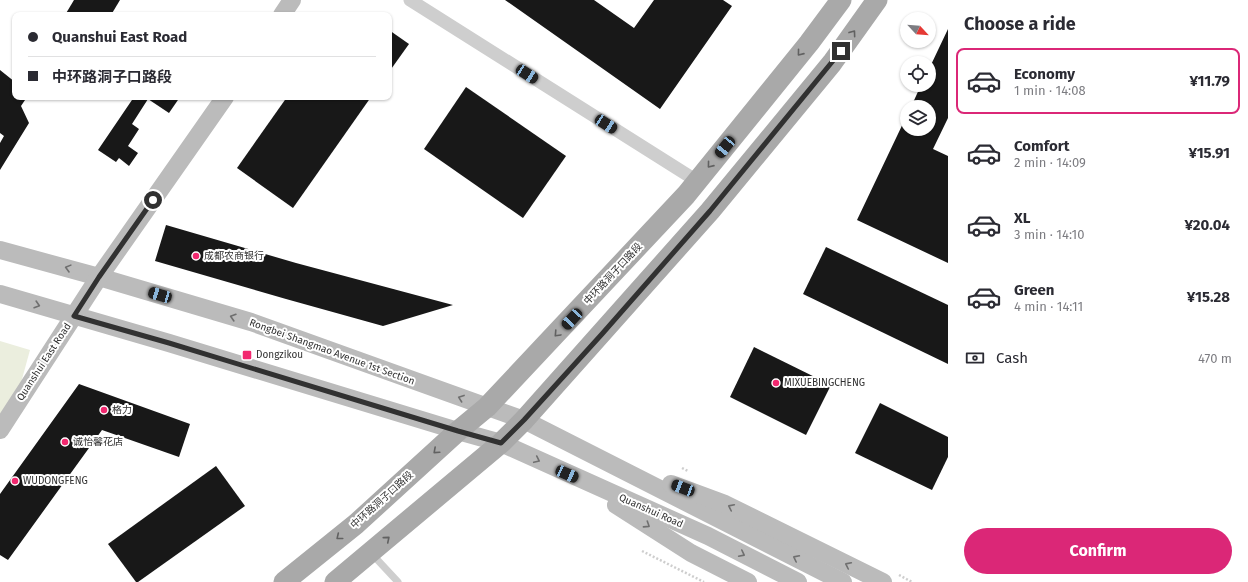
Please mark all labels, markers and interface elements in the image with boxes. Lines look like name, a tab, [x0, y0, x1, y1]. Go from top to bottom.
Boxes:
north arrow	[900, 12, 936, 48]
map controls	[900, 12, 936, 136]
text: Choose a ride	[964, 13, 1076, 35]
text: Quanshui East Road	[52, 28, 187, 46]
one-way arrow	[848, 31, 855, 38]
route end	[832, 42, 850, 60]
one-way arrow	[798, 49, 805, 56]
button: locate	[900, 56, 936, 92]
car	[514, 62, 540, 86]
icon: car	[966, 63, 1002, 99]
text: Economy	[1014, 65, 1075, 83]
text: 中环路洞子口路段	[52, 68, 172, 86]
text: ¥11.79	[1189, 72, 1230, 90]
text: 1 min · 14:08	[1014, 83, 1086, 98]
button: layers	[900, 100, 936, 136]
car	[593, 112, 619, 136]
car	[713, 134, 737, 160]
icon: car	[966, 135, 1002, 171]
text: Comfort	[1014, 137, 1070, 155]
text: ¥15.91	[1189, 144, 1230, 162]
text: 2 min · 14:09	[1014, 155, 1086, 170]
one-way arrow	[707, 161, 714, 168]
route start	[144, 191, 162, 209]
icon: car	[966, 207, 1002, 243]
text: XL	[1014, 209, 1030, 227]
text: ¥20.04	[1185, 216, 1230, 234]
text: 3 min · 14:10	[1014, 227, 1084, 242]
street label: 中环路洞子口路段	[581, 241, 645, 307]
place label: 成都农商银行	[204, 250, 264, 262]
marker: 成都农商银行	[191, 251, 201, 261]
one-way arrow	[64, 264, 71, 273]
icon: car	[966, 279, 1002, 315]
text: Green	[1014, 281, 1054, 299]
car	[147, 286, 173, 304]
text: ¥15.28	[1187, 288, 1230, 306]
text: 4 min · 14:11	[1014, 299, 1083, 314]
one-way arrow	[34, 300, 41, 309]
car	[559, 306, 585, 332]
one-way arrow	[229, 313, 236, 322]
street label: Rongbei Shangmao Avenue 1st Section	[248, 316, 416, 388]
street label: Quanshui East Road	[14, 321, 74, 403]
one-way arrow	[554, 329, 561, 337]
icon: cash	[964, 347, 986, 369]
marker: Dongzikou	[241, 349, 253, 361]
place label: Dongzikou	[256, 349, 303, 361]
text: Cash	[996, 349, 1028, 367]
text: 470 m	[1198, 351, 1232, 366]
place label: MIXUEBINGCHENG	[784, 377, 865, 389]
marker: MIXUEBINGCHENG	[771, 378, 781, 388]
one-way arrow	[457, 394, 464, 402]
place label: 格力	[112, 404, 132, 416]
marker: 格力	[99, 405, 109, 415]
place label: 诚怡馨花店	[73, 436, 123, 448]
marker: 诚怡馨花店	[60, 437, 70, 447]
one-way arrow	[434, 446, 441, 453]
one-way arrow	[532, 455, 540, 463]
car	[554, 464, 580, 484]
street label: 中环路洞子口路段	[348, 469, 416, 531]
place label: WUDONGFENG	[23, 475, 88, 487]
marker: WUDONGFENG	[10, 476, 20, 486]
car	[670, 478, 696, 498]
street label: Quanshui Road	[617, 492, 685, 531]
one-way arrow	[728, 504, 735, 512]
one-way arrow	[643, 520, 650, 528]
button: Confirm	[964, 528, 1232, 574]
one-way arrow	[337, 533, 344, 540]
one-way arrow	[382, 537, 390, 544]
one-way arrow	[738, 549, 746, 557]
one-way arrow	[793, 555, 800, 563]
one-way arrow	[844, 562, 852, 570]

